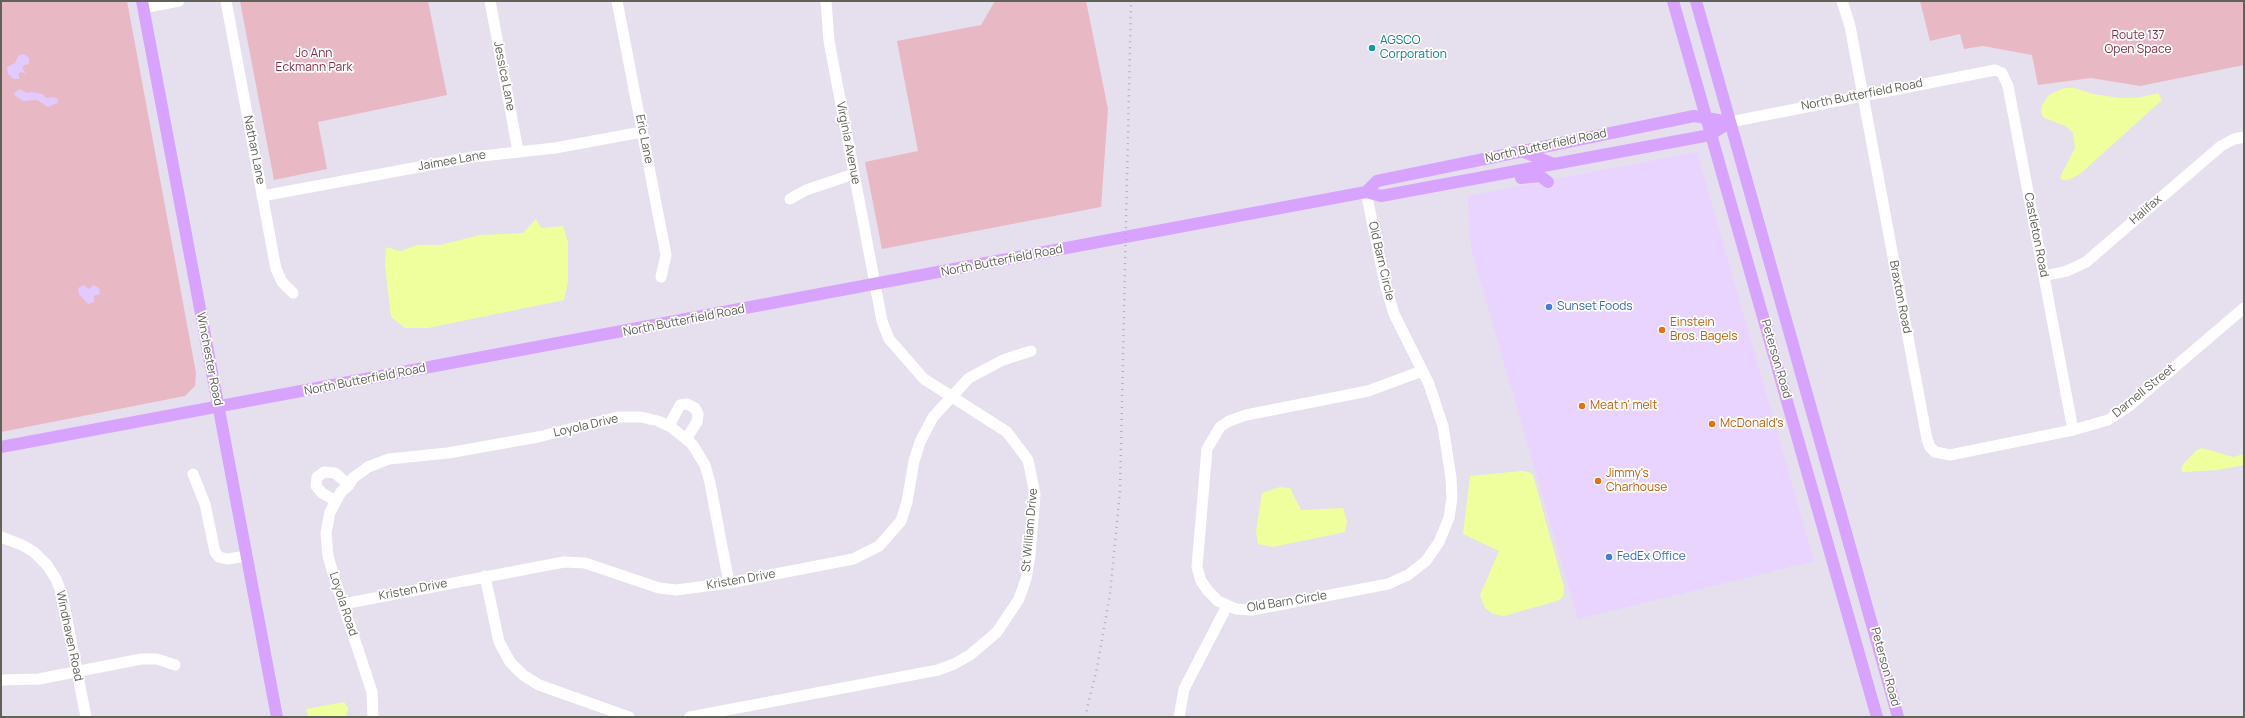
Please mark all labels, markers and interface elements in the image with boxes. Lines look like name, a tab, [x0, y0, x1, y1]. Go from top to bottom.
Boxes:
park label: Route 137 Open Space	[2105, 29, 2171, 57]
place label: AGSCO Corporation	[1380, 34, 1447, 62]
street label: Jessica Lane	[490, 40, 518, 112]
marker: AGSCO Corporation	[1367, 43, 1377, 53]
park label: Jo Ann Eckmann Park	[276, 47, 352, 75]
street label: North Butterfield Road	[1800, 76, 1924, 114]
street label: Virginia Avenue	[833, 100, 863, 186]
street label: Eric Lane	[632, 113, 656, 165]
street label: Nathan Lane	[240, 114, 268, 186]
street label: North Butterfield Road	[1484, 126, 1608, 166]
street label: Jaimee Lane	[417, 148, 487, 174]
street label: Castleton Road	[2021, 192, 2051, 278]
street label: Halifax	[2127, 192, 2165, 228]
street label: Old Barn Circle	[1365, 220, 1397, 302]
street label: North Butterfield Road	[940, 242, 1064, 280]
street label: Braxton Road	[1886, 259, 1914, 335]
place label: Sunset Foods	[1557, 300, 1633, 314]
street label: North Butterfield Road	[622, 302, 746, 340]
marker: Sunset Foods	[1544, 302, 1554, 312]
street label: Winchester Road	[193, 311, 225, 407]
place label: Einstein Bros. Bagels	[1670, 316, 1738, 344]
street label: Peterson Road	[1758, 318, 1794, 400]
marker: Einstein Bros. Bagels	[1657, 325, 1667, 335]
street label: North Butterfield Road	[303, 361, 427, 399]
street label: Darnell Street	[2110, 361, 2178, 421]
place label: Meat n' melt	[1590, 399, 1657, 413]
marker: Meat n' melt	[1577, 401, 1587, 411]
street label: Loyola Drive	[552, 412, 620, 440]
place label: McDonald's	[1720, 417, 1783, 431]
marker: McDonald's	[1707, 419, 1717, 429]
place label: Jimmy's Charhouse	[1606, 467, 1667, 495]
marker: Jimmy's Charhouse	[1593, 476, 1603, 486]
street label: St William Drive	[1019, 487, 1041, 573]
place label: FedEx Office	[1617, 550, 1686, 564]
marker: FedEx Office	[1604, 552, 1614, 562]
street label: Kristen Drive	[706, 567, 776, 593]
street label: Loyola Road	[326, 570, 360, 638]
street label: Kristen Drive	[377, 576, 449, 604]
street label: Windhaven Road	[52, 589, 86, 683]
street label: Old Barn Circle	[1246, 589, 1328, 615]
street label: Peterson Road	[1868, 626, 1902, 708]

